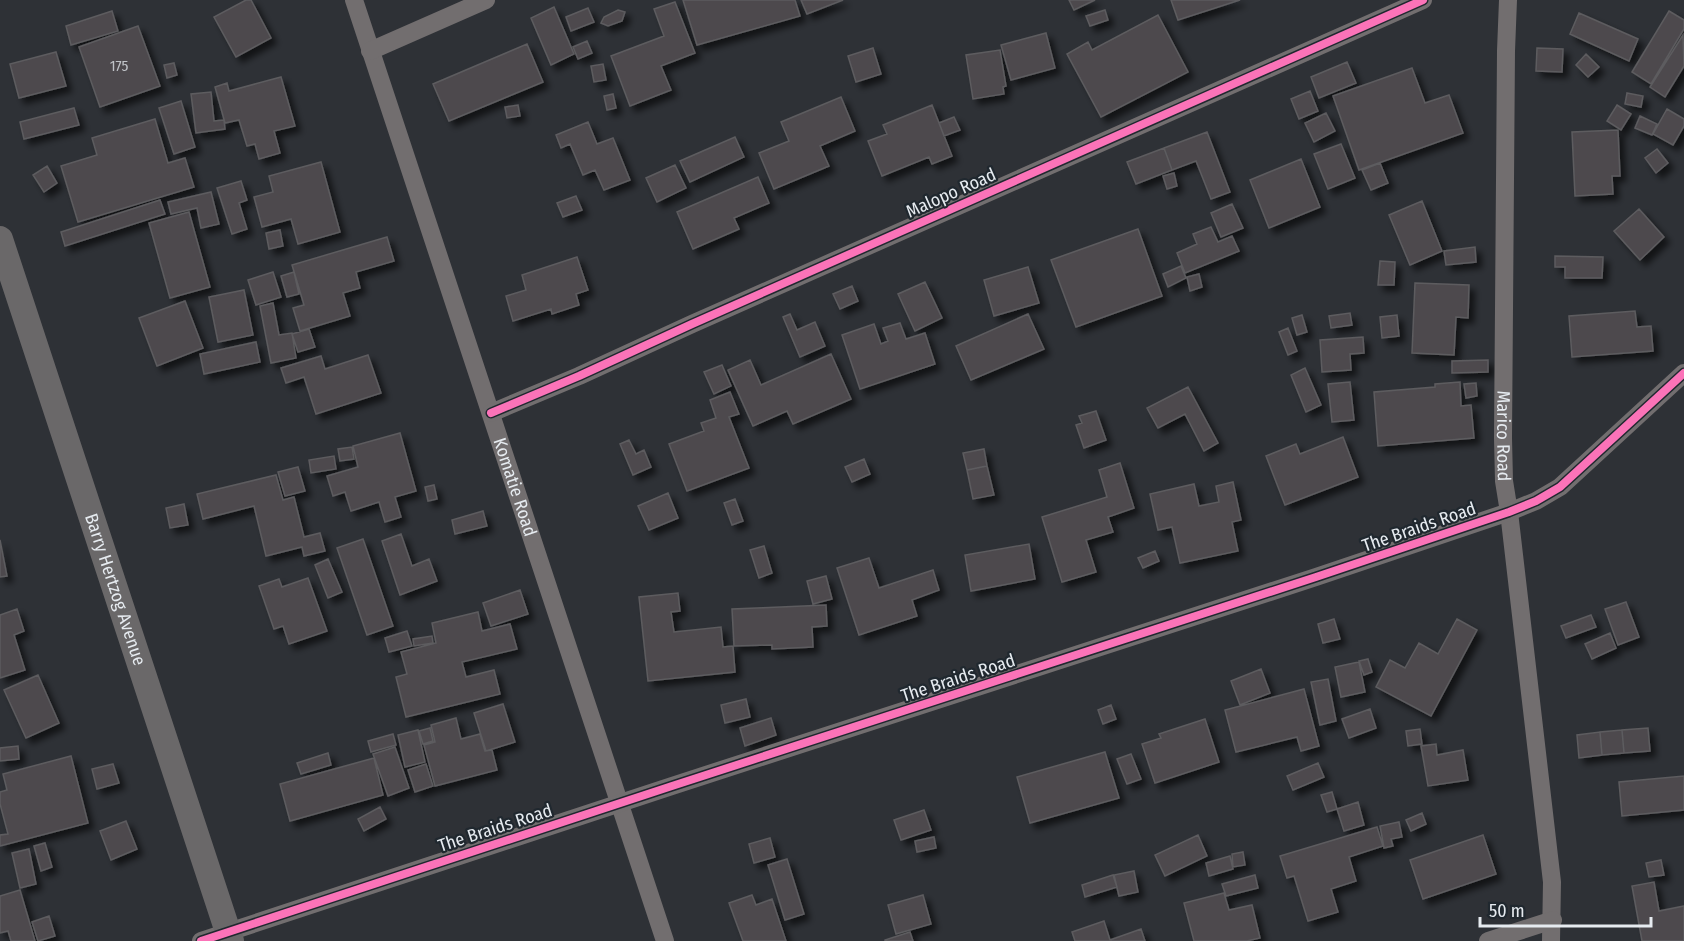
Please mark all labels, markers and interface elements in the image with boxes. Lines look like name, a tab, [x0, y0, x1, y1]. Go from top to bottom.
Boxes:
house number: 175	[110, 57, 128, 75]
street label: Malopo Road	[903, 163, 999, 223]
street label: Marico Road	[1492, 390, 1515, 482]
street label: Komatie Road	[488, 435, 541, 539]
street label: The Braids Road	[1359, 497, 1479, 557]
street label: Barry Hertzog Avenue	[80, 511, 151, 668]
street label: The Braids Road	[898, 649, 1018, 707]
street label: The Braids Road	[435, 799, 555, 857]
scale bar	[1480, 890, 1651, 928]
text: 50 m	[1489, 900, 1525, 922]

